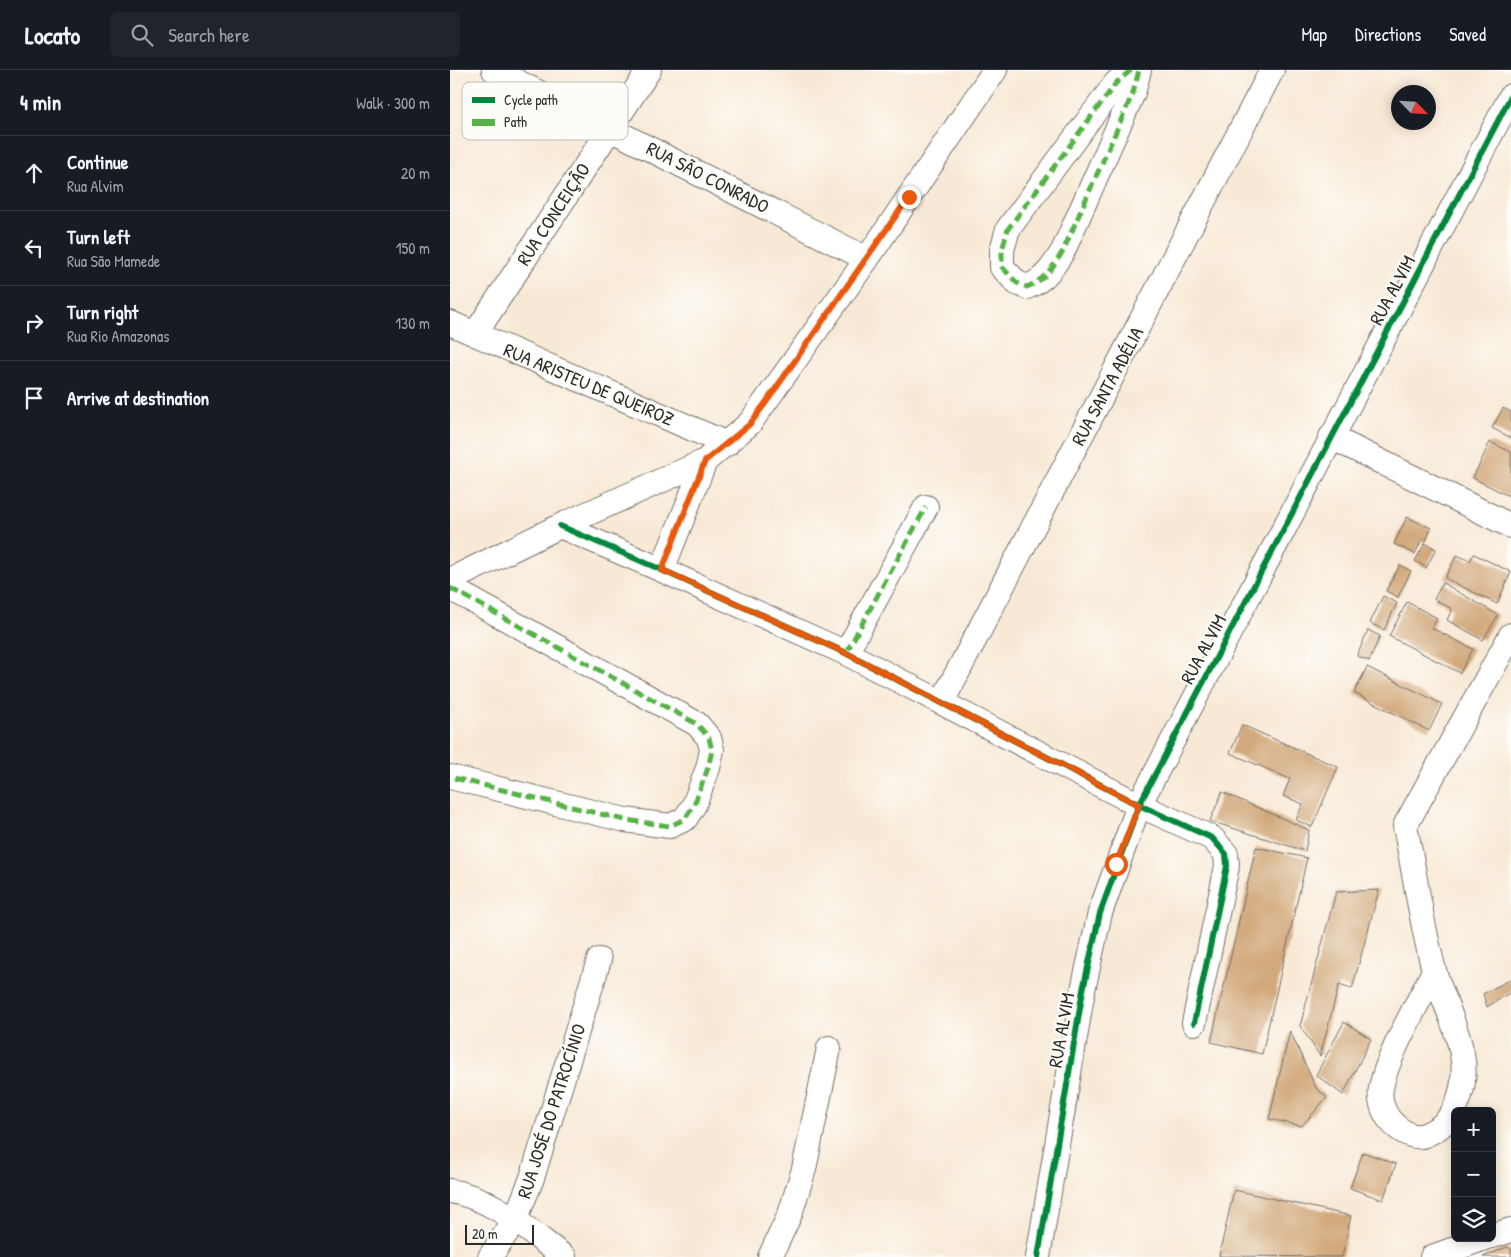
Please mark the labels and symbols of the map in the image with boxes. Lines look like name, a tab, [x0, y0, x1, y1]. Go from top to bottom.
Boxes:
legend	[462, 82, 628, 140]
north arrow	[1391, 85, 1436, 130]
text: Cycle path	[504, 90, 558, 110]
text: Path	[504, 112, 527, 131]
street label: RUA SÃO CONRADO	[642, 135, 774, 219]
street label: RUA CONCEIÇÃO	[510, 158, 596, 270]
route end	[898, 186, 921, 209]
street label: RUA ALVIM	[1363, 251, 1421, 329]
street label: RUA SANTA ADÉLIA	[1065, 322, 1149, 450]
street label: RUA ARISTEU DE QUEIROZ	[500, 336, 678, 432]
street label: RUA ALVIM	[1174, 610, 1232, 688]
route start	[1105, 853, 1128, 876]
street label: RUA ALVIM	[1042, 991, 1080, 1069]
street label: RUA JOSÉ DO PATROCÍNIO	[510, 1020, 592, 1202]
scale bar	[465, 1222, 534, 1245]

